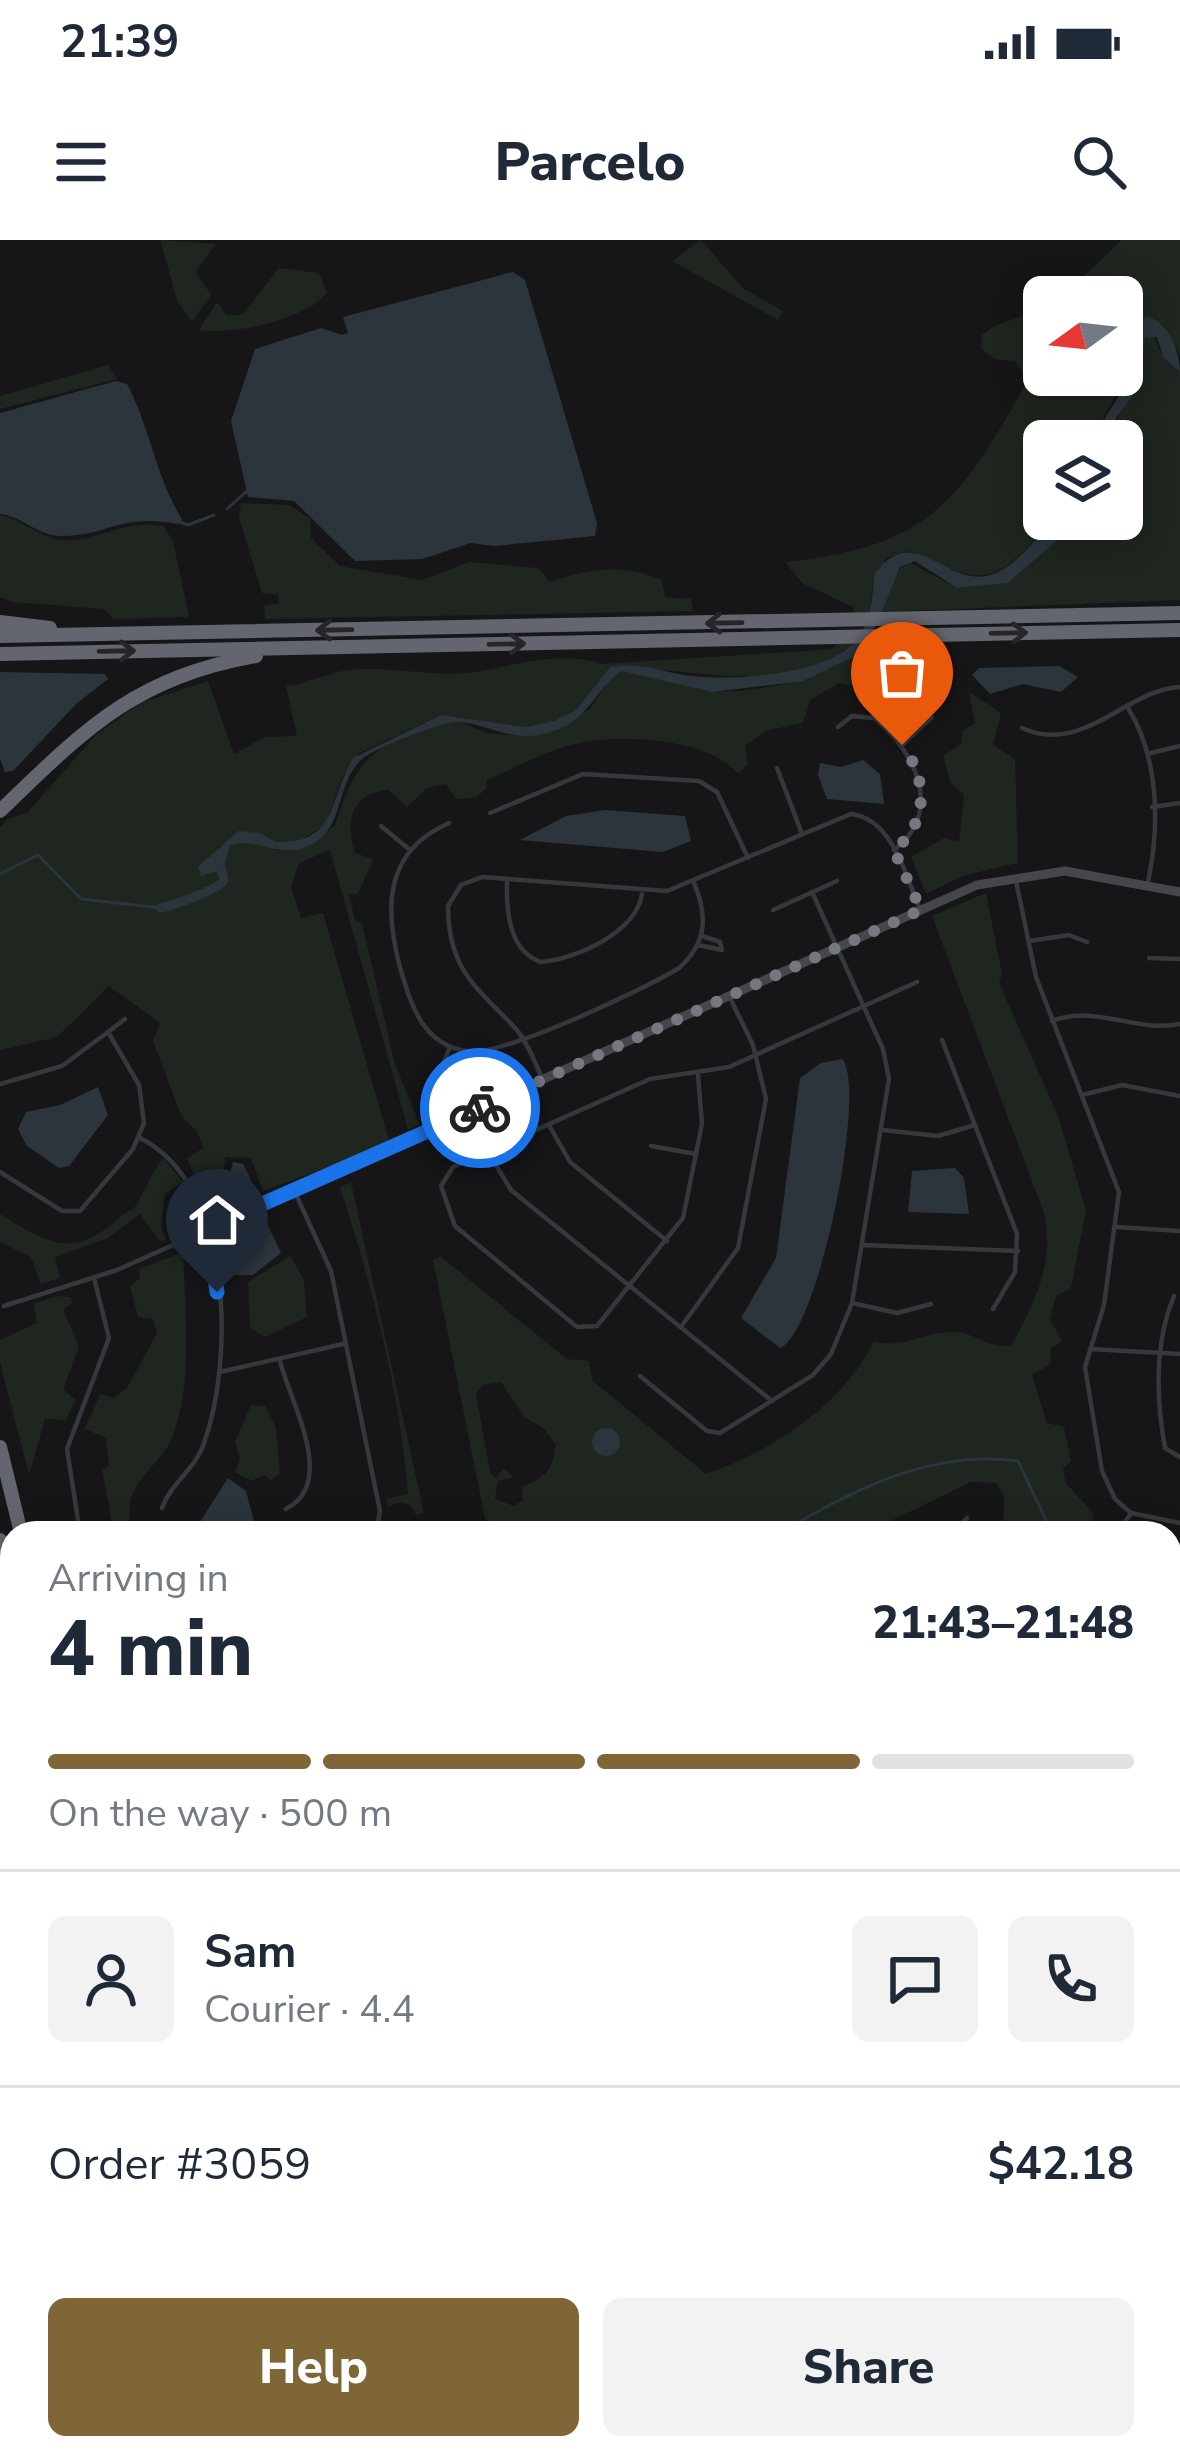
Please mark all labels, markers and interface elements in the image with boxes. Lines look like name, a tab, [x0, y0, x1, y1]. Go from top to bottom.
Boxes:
text: 21:39	[60, 12, 179, 73]
text: Parcelo	[495, 125, 685, 199]
icon: menu	[48, 129, 114, 195]
icon: search	[1066, 129, 1132, 195]
north arrow	[1023, 276, 1143, 396]
map controls	[1023, 276, 1143, 540]
button: layers	[1023, 420, 1143, 540]
one-way arrow	[705, 611, 744, 634]
one-way arrow	[315, 619, 354, 641]
pin	[851, 622, 953, 745]
one-way arrow	[989, 622, 1028, 645]
one-way arrow	[487, 632, 526, 655]
one-way arrow	[97, 640, 136, 663]
icon: bag	[869, 640, 935, 706]
courier	[420, 1048, 540, 1168]
icon: bike	[447, 1075, 513, 1141]
pin	[166, 1169, 268, 1292]
icon: home	[184, 1187, 250, 1253]
text: Arriving in	[48, 1552, 229, 1605]
text: 21:43–21:48	[872, 1593, 1134, 1654]
text: 4 min	[48, 1596, 253, 1703]
text: On the way · 500 m	[48, 1787, 392, 1840]
button: person	[48, 1916, 174, 2042]
button: chat	[852, 1916, 978, 2042]
button: phone	[1008, 1916, 1134, 2042]
text: Sam	[204, 1922, 296, 1983]
text: Courier · 4.4	[204, 1983, 415, 2036]
text: Order #3059	[48, 2134, 311, 2195]
text: $42.18	[988, 2134, 1134, 2195]
button: Help	[48, 2298, 579, 2436]
button: Share	[603, 2298, 1134, 2436]

